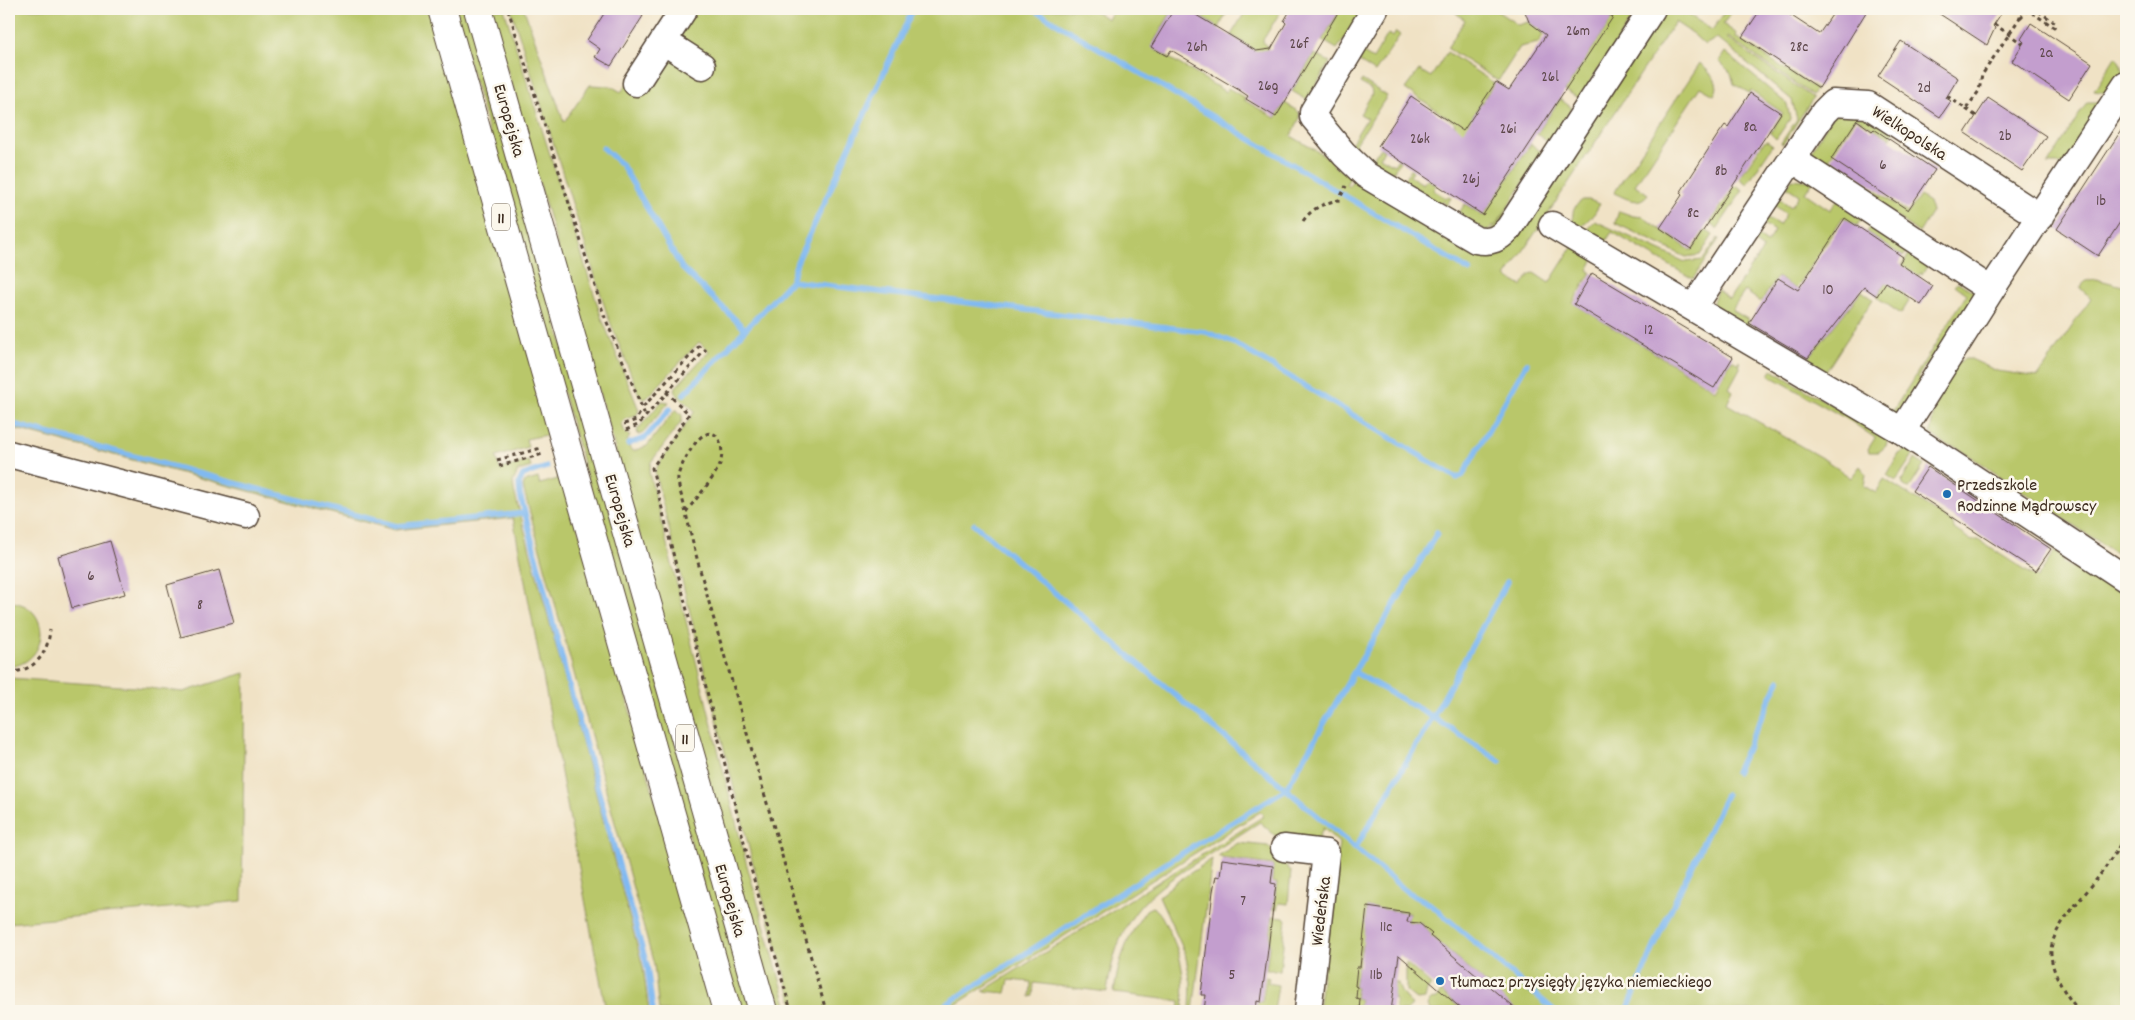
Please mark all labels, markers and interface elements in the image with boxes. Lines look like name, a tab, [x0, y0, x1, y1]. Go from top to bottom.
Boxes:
house number: 26m	[1566, 21, 1590, 43]
house number: 26f	[1289, 34, 1309, 56]
house number: 26h	[1187, 37, 1208, 59]
house number: 28c	[1790, 37, 1808, 59]
house number: 2a	[2039, 43, 2054, 65]
house number: 26l	[1541, 67, 1559, 89]
house number: 26g	[1258, 76, 1278, 98]
house number: 2d	[1917, 78, 1931, 100]
street label: Europejska	[485, 81, 530, 161]
street label: Wielkopolska	[1866, 100, 1952, 168]
house number: 8a	[1743, 117, 1757, 139]
house number: 26i	[1500, 119, 1517, 141]
house number: 2b	[1998, 126, 2012, 148]
house number: 26k	[1410, 129, 1430, 151]
house number: 6	[1879, 155, 1887, 177]
house number: 8b	[1715, 161, 1727, 183]
house number: 26j	[1462, 169, 1480, 191]
house number: 1b	[2096, 191, 2106, 213]
road number: 11	[492, 203, 510, 230]
house number: 8c	[1687, 203, 1699, 225]
house number: 10	[1822, 280, 1834, 302]
house number: 12	[1644, 320, 1654, 342]
street label: Europejska	[596, 471, 641, 551]
place label: Przedszkole Rodzinne Mądrowscy	[1957, 474, 2097, 520]
marker: Przedszkole Rodzinne Mądrowscy	[1941, 488, 1953, 500]
house number: 6	[87, 566, 95, 588]
house number: 8	[197, 595, 203, 617]
road number: 11	[676, 724, 694, 751]
street label: Europejska	[706, 861, 751, 941]
street label: Wiedeńska	[1306, 875, 1339, 947]
house number: 7	[1240, 891, 1246, 913]
house number: 11c	[1380, 917, 1392, 939]
house number: 5	[1229, 965, 1236, 987]
house number: 11b	[1369, 965, 1383, 987]
place label: Tłumacz przysięgły języka niemieckiego	[1450, 971, 1712, 996]
marker: Tłumacz przysięgły języka niemieckiego	[1434, 975, 1446, 987]

